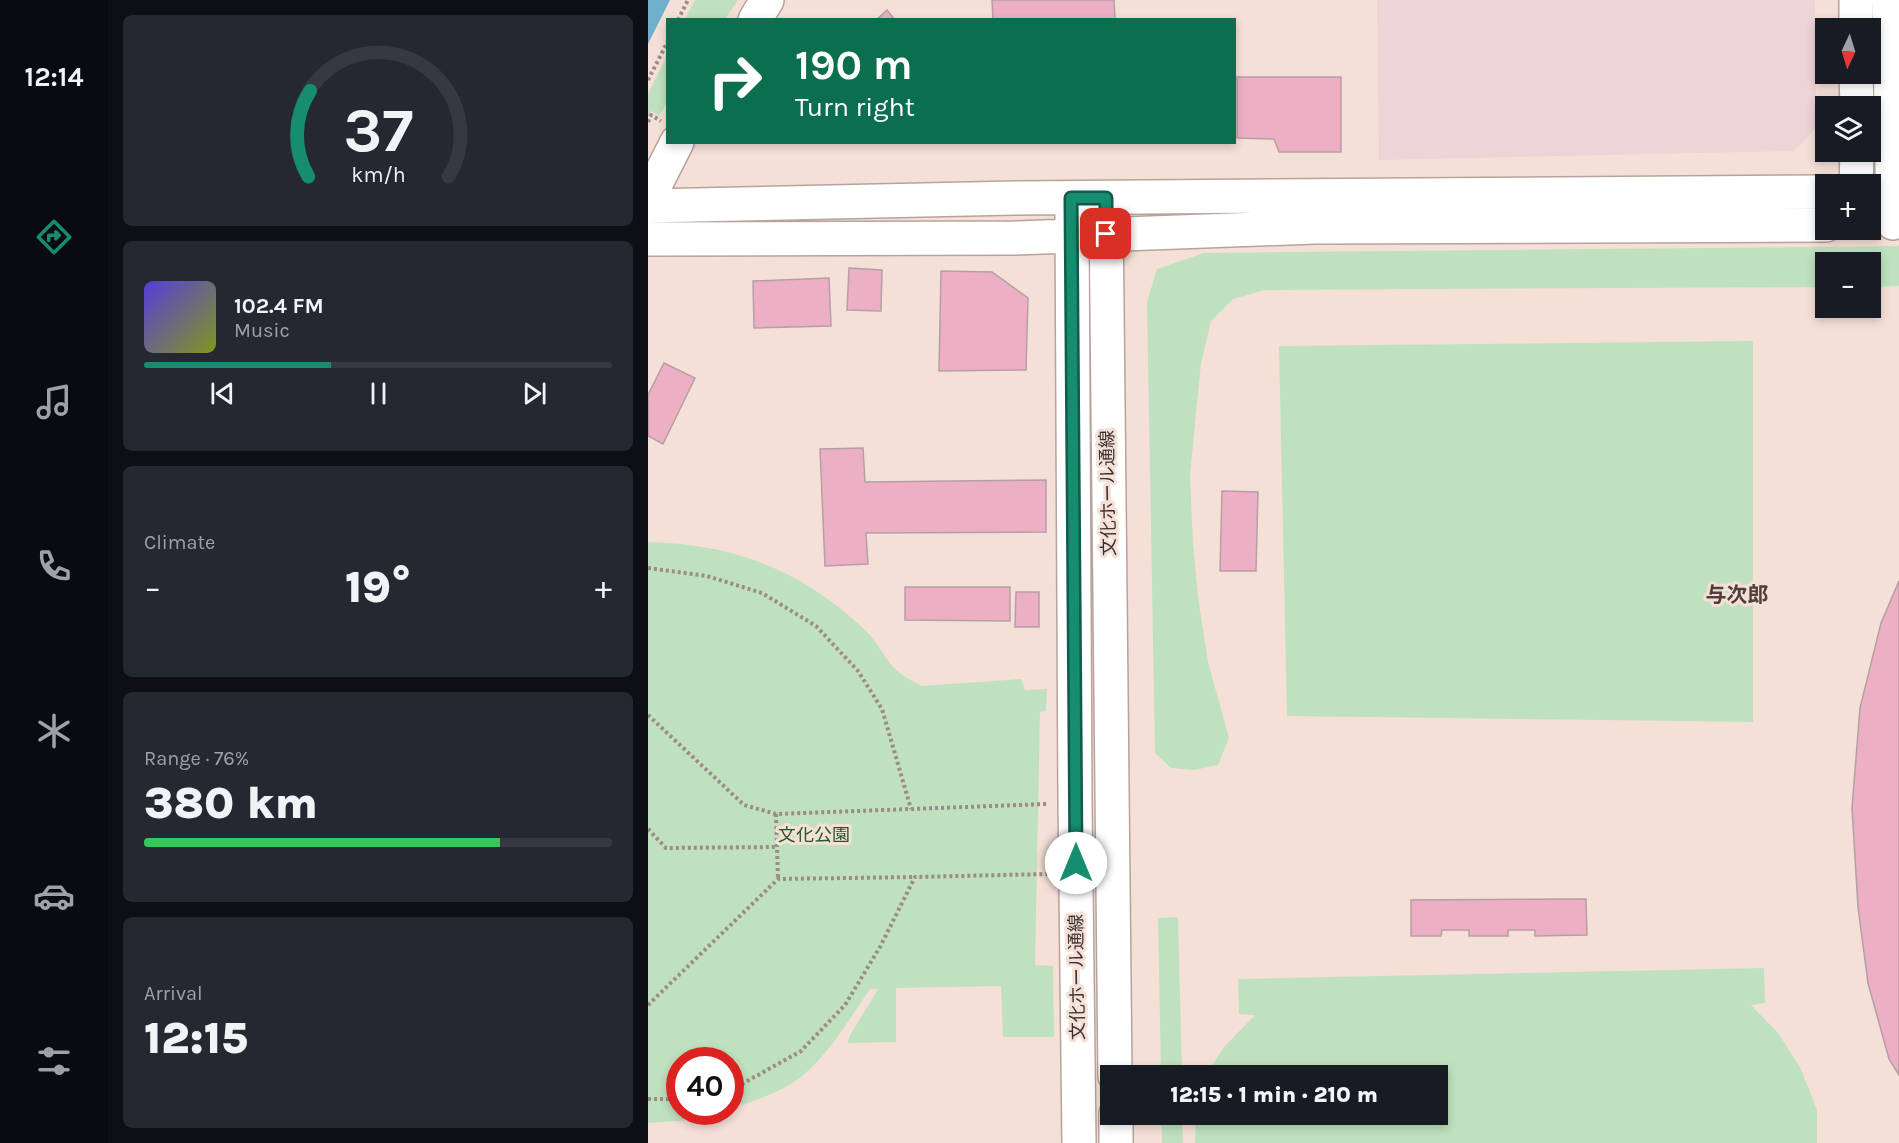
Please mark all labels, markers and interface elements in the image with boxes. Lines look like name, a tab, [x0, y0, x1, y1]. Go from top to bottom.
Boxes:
north arrow	[1815, 18, 1881, 84]
map controls	[1815, 18, 1881, 318]
text: 190 m	[795, 40, 913, 90]
icon: right	[696, 42, 774, 120]
text: 12:14	[25, 61, 83, 93]
text: Turn right	[795, 91, 915, 123]
text: 37	[343, 94, 413, 167]
button: layers	[1815, 96, 1881, 162]
text: km/h	[351, 163, 405, 188]
button: +	[1815, 174, 1881, 240]
pin	[1080, 208, 1131, 259]
icon: directions	[33, 216, 75, 258]
icon: arrive	[1089, 217, 1122, 250]
button: −	[1815, 252, 1881, 318]
text: 102.4 FM	[234, 293, 324, 319]
text: Music	[234, 319, 290, 342]
icon: previous	[206, 377, 239, 410]
icon: pause	[362, 377, 395, 410]
icon: next	[518, 377, 551, 410]
icon: music	[33, 381, 75, 423]
street label: 文化ホール通線	[1096, 430, 1120, 556]
text: Climate	[144, 531, 215, 554]
icon: phone	[33, 545, 75, 587]
text: 19°	[345, 561, 411, 613]
text: −	[144, 568, 161, 606]
text: +	[595, 568, 612, 606]
district label: 与次郎	[1706, 583, 1769, 607]
icon: climate	[33, 710, 75, 752]
text: Range · 76%	[144, 747, 249, 770]
text: 380 km	[144, 777, 318, 829]
park label: 文化公園	[778, 824, 850, 846]
position arrow	[1044, 831, 1108, 895]
icon: car	[33, 875, 75, 917]
street label: 文化ホール通線	[1065, 914, 1089, 1040]
text: Arrival	[144, 982, 203, 1005]
text: 12:15	[144, 1012, 248, 1064]
icon: filters	[33, 1040, 75, 1082]
speed limit sign: 40	[666, 1047, 744, 1125]
text: 12:15 · 1 min · 210 m	[1170, 1082, 1378, 1108]

